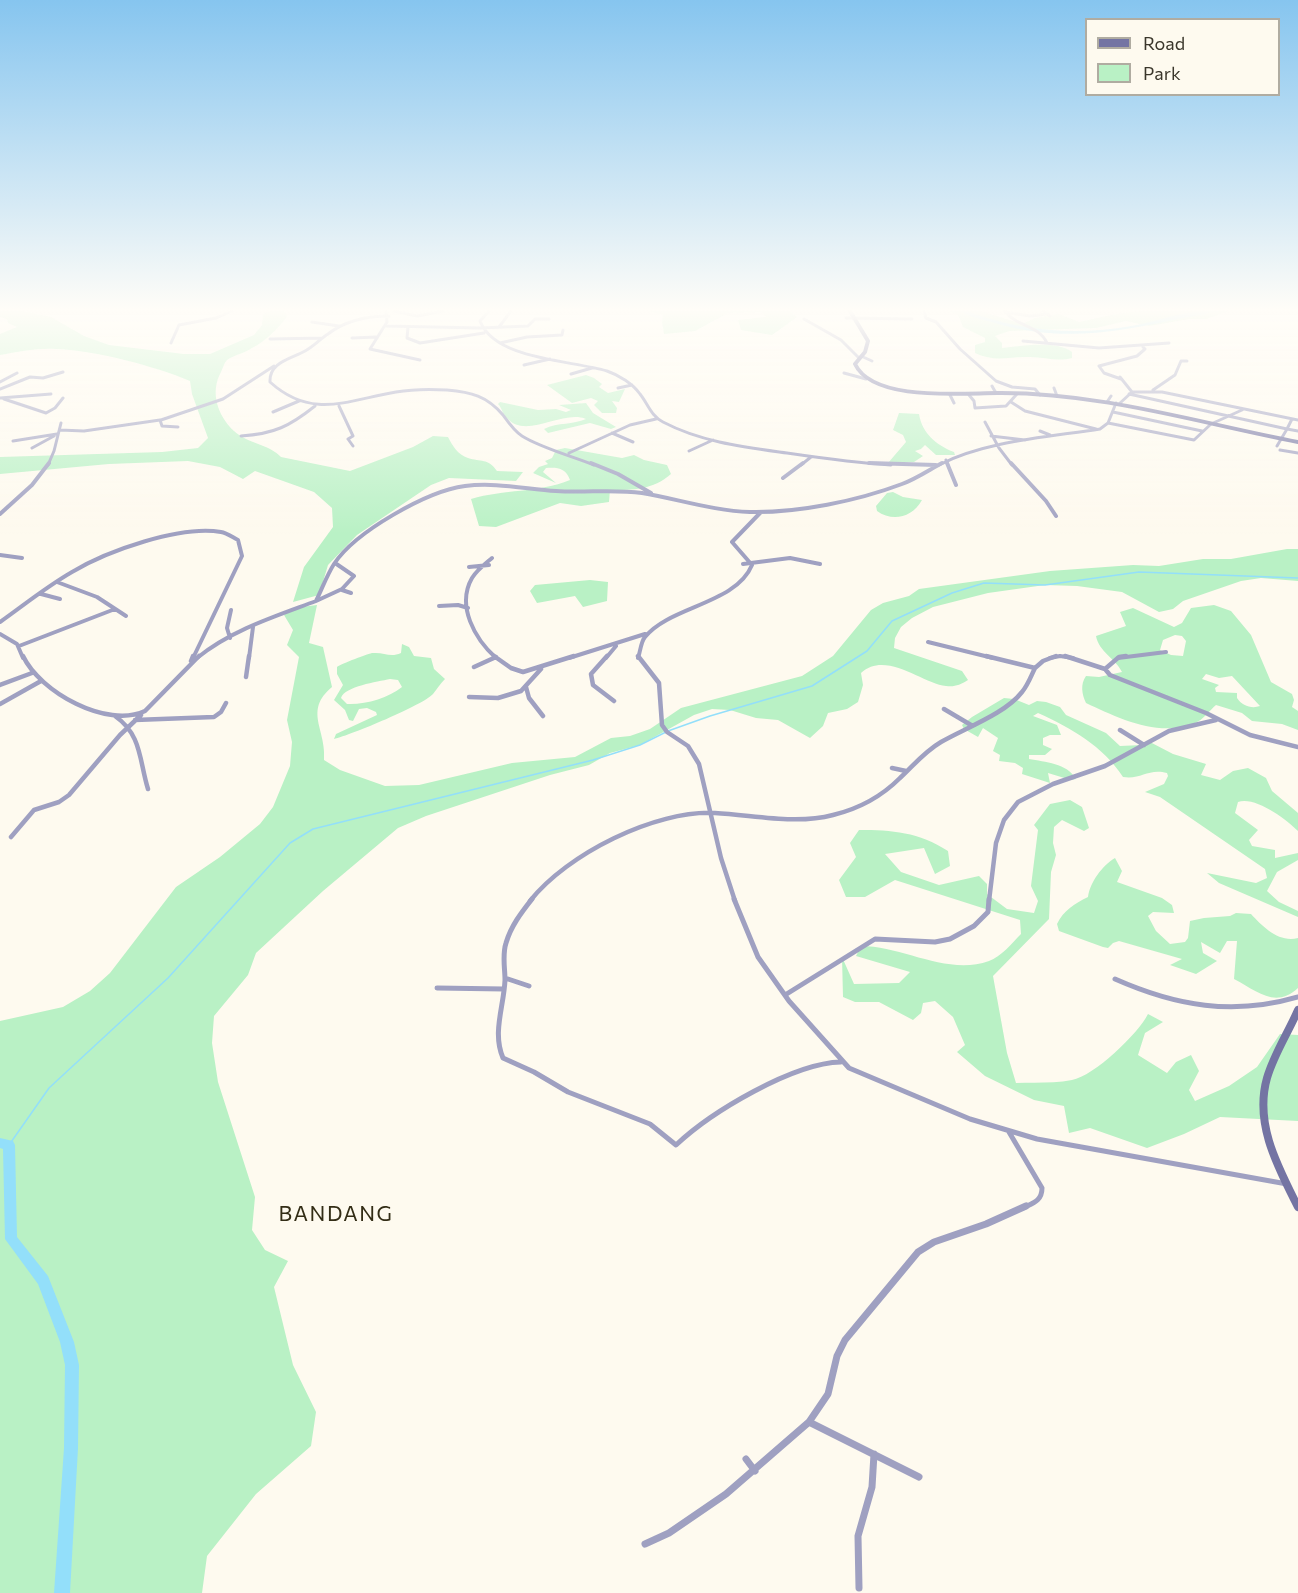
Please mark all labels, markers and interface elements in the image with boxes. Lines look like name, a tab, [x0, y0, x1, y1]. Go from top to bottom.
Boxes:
legend	[1085, 18, 1280, 96]
text: Road	[1143, 32, 1185, 54]
text: Park	[1143, 62, 1181, 84]
district label: BANDANG	[279, 1201, 393, 1227]

